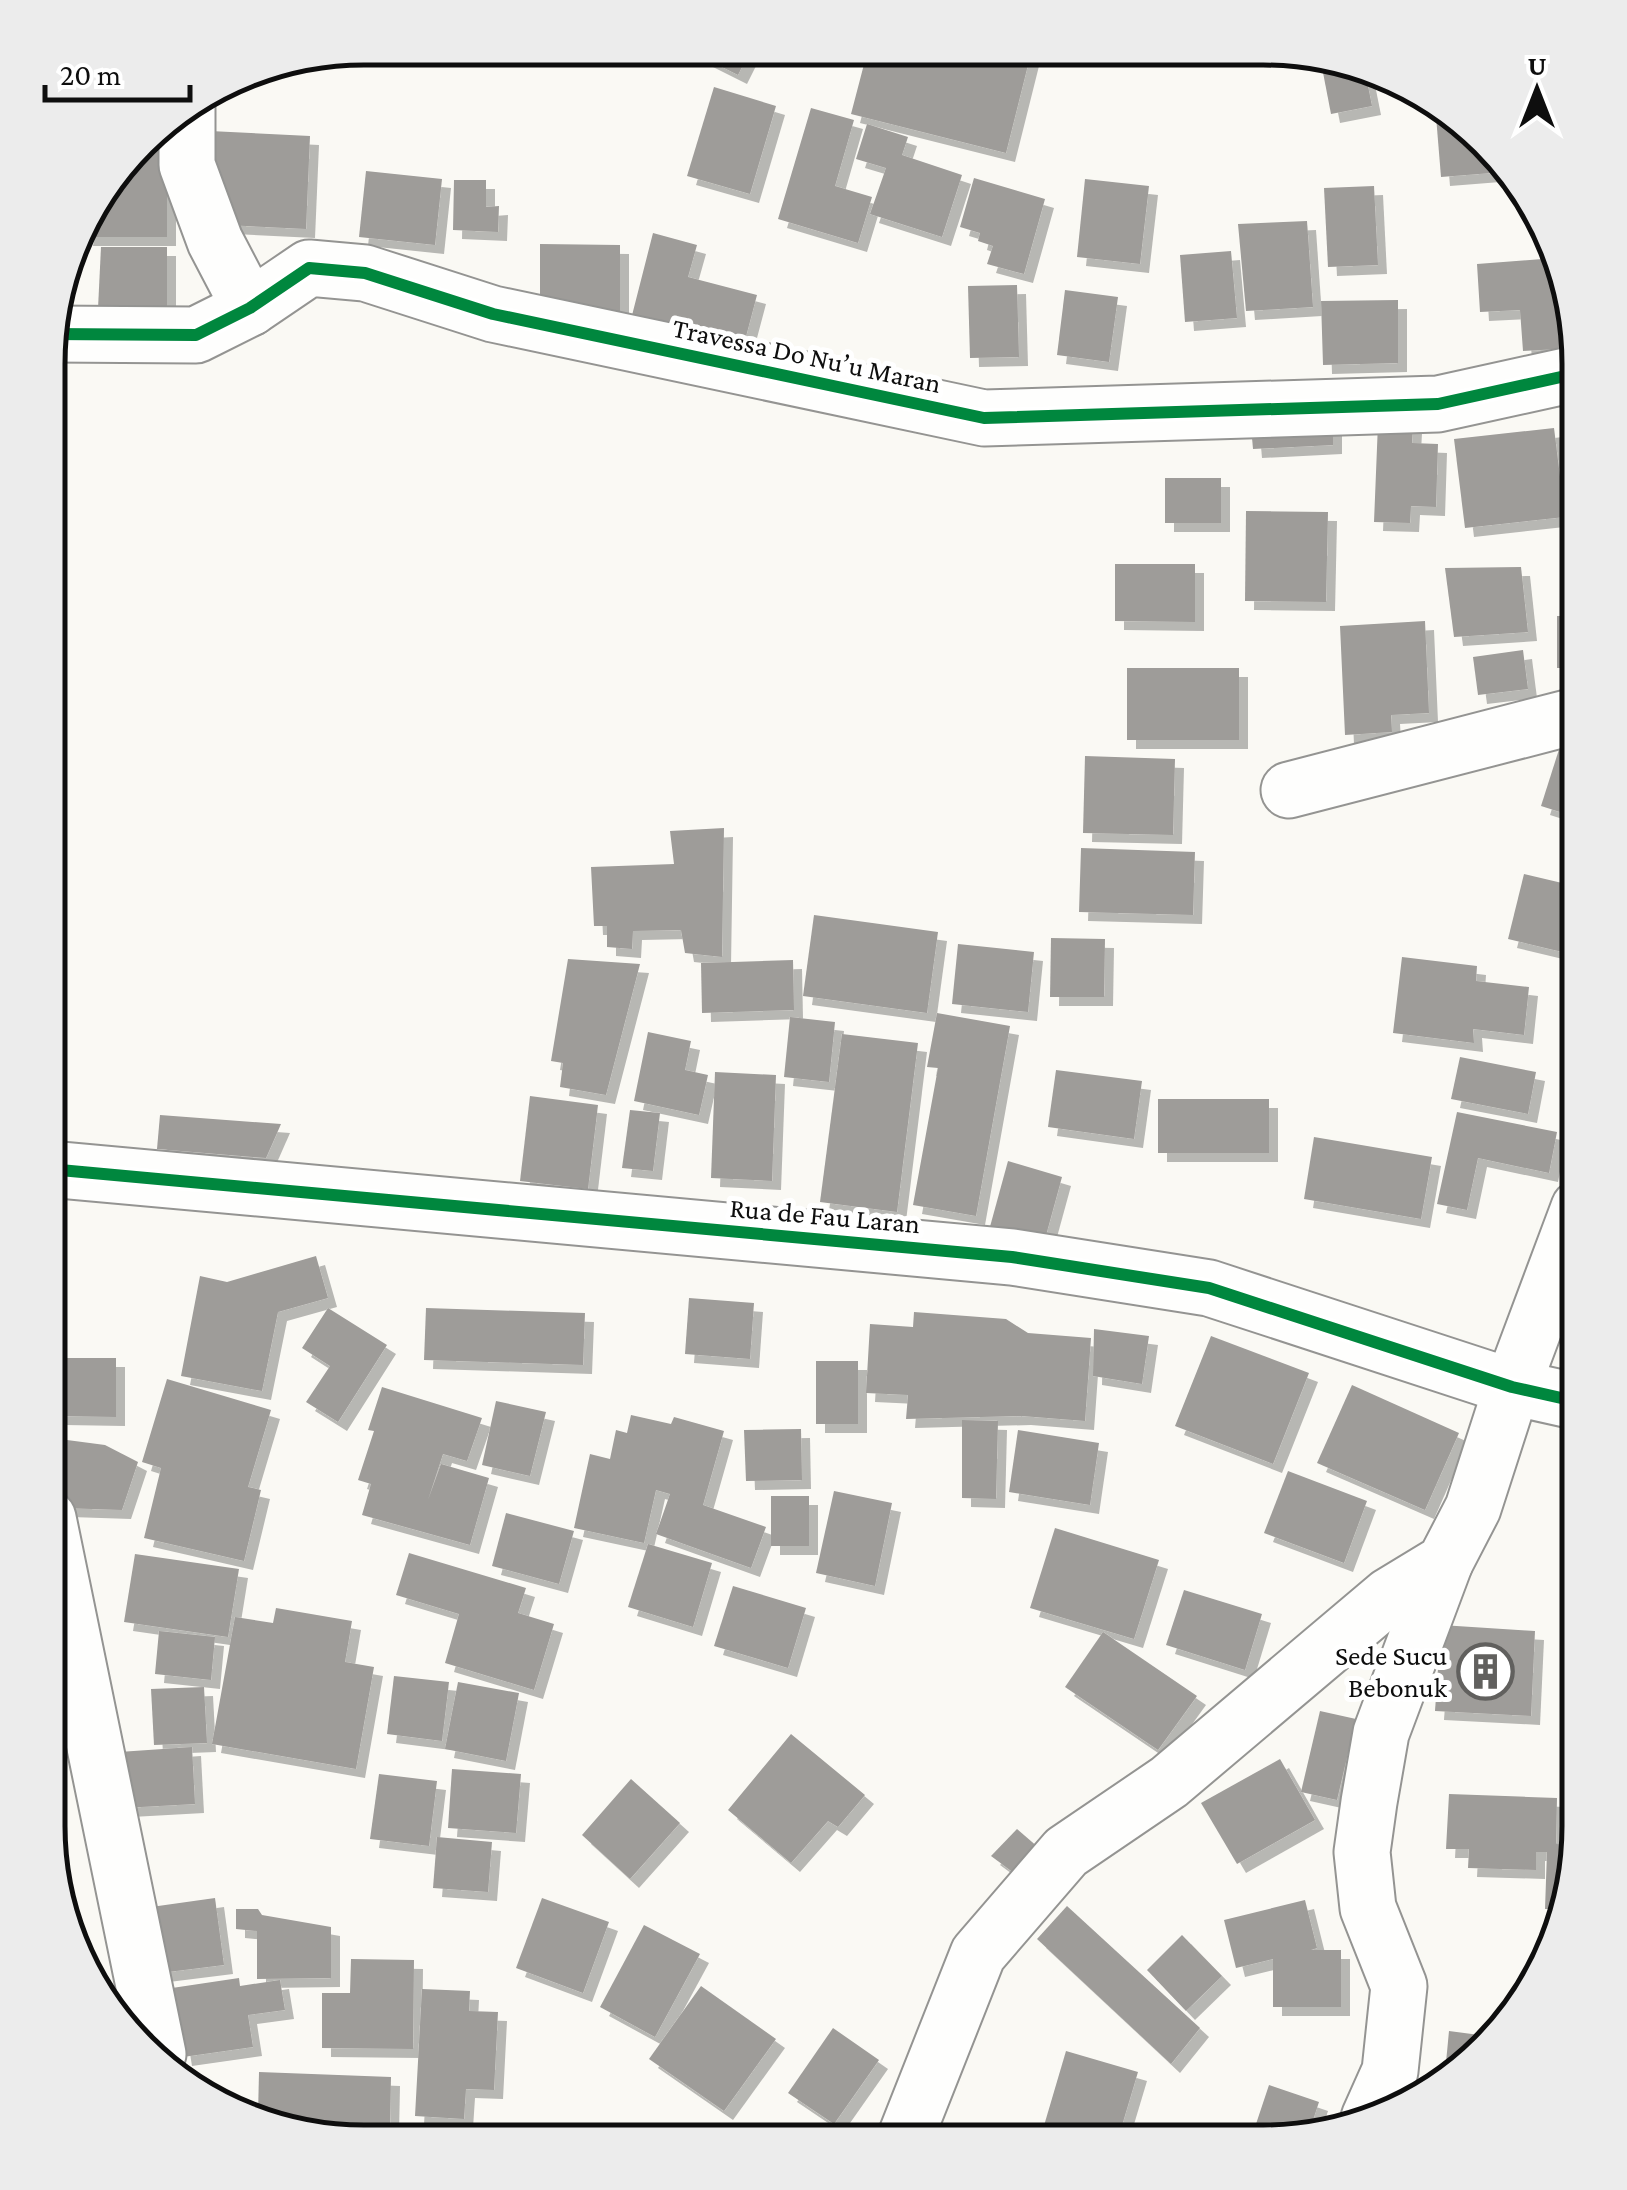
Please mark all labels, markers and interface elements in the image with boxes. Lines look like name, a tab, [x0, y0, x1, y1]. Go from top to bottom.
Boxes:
scale bar	[45, 40, 190, 102]
north arrow	[1487, 40, 1587, 140]
text: U	[1527, 50, 1547, 81]
text: 20 m	[60, 58, 121, 91]
street label: Travessa Do Nu’u Maran	[670, 312, 944, 399]
street label: Rua de Fau Laran	[728, 1192, 921, 1239]
place label: Sede Sucu Bebonuk	[1335, 1640, 1448, 1703]
building icon: Sede Sucu Bebonuk	[1456, 1641, 1516, 1701]

